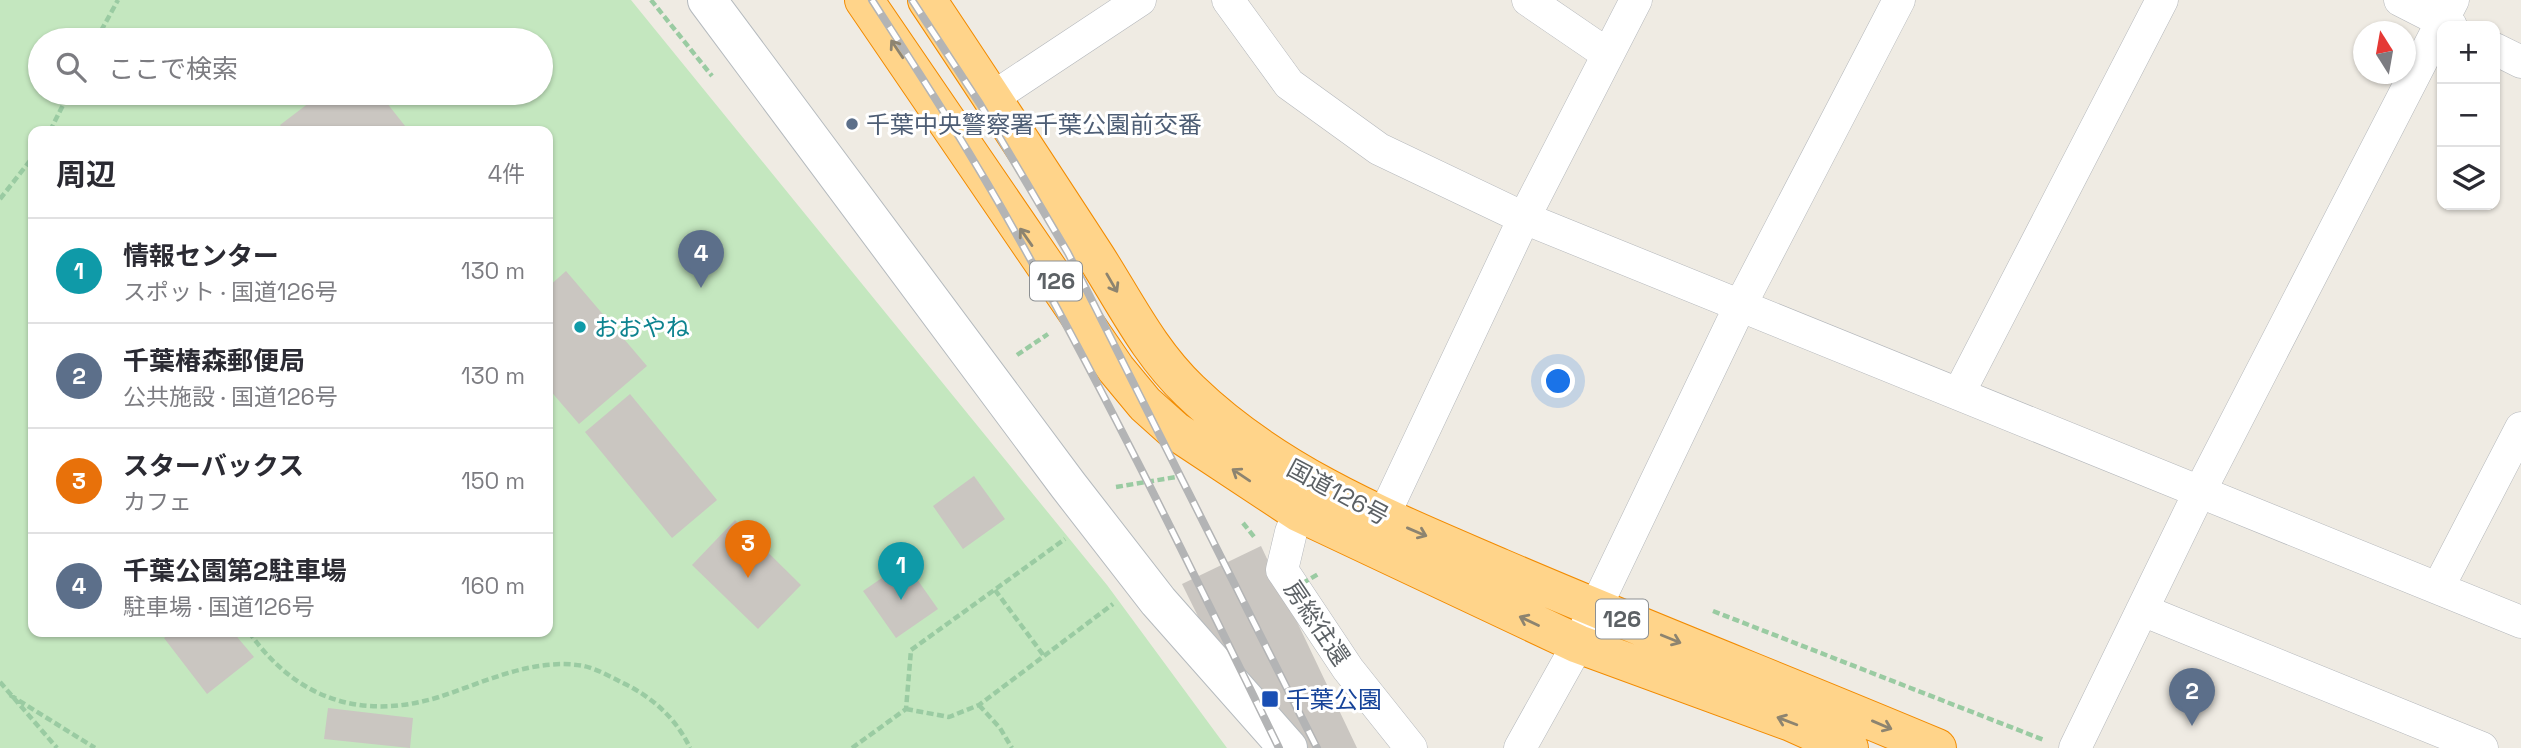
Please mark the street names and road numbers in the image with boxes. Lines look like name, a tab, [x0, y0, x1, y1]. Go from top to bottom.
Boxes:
road number: 126	[1030, 262, 1082, 300]
street label: 国道126号	[1282, 452, 1394, 532]
street label: 房総往還	[1277, 575, 1357, 671]
road number: 126	[1596, 600, 1648, 638]

